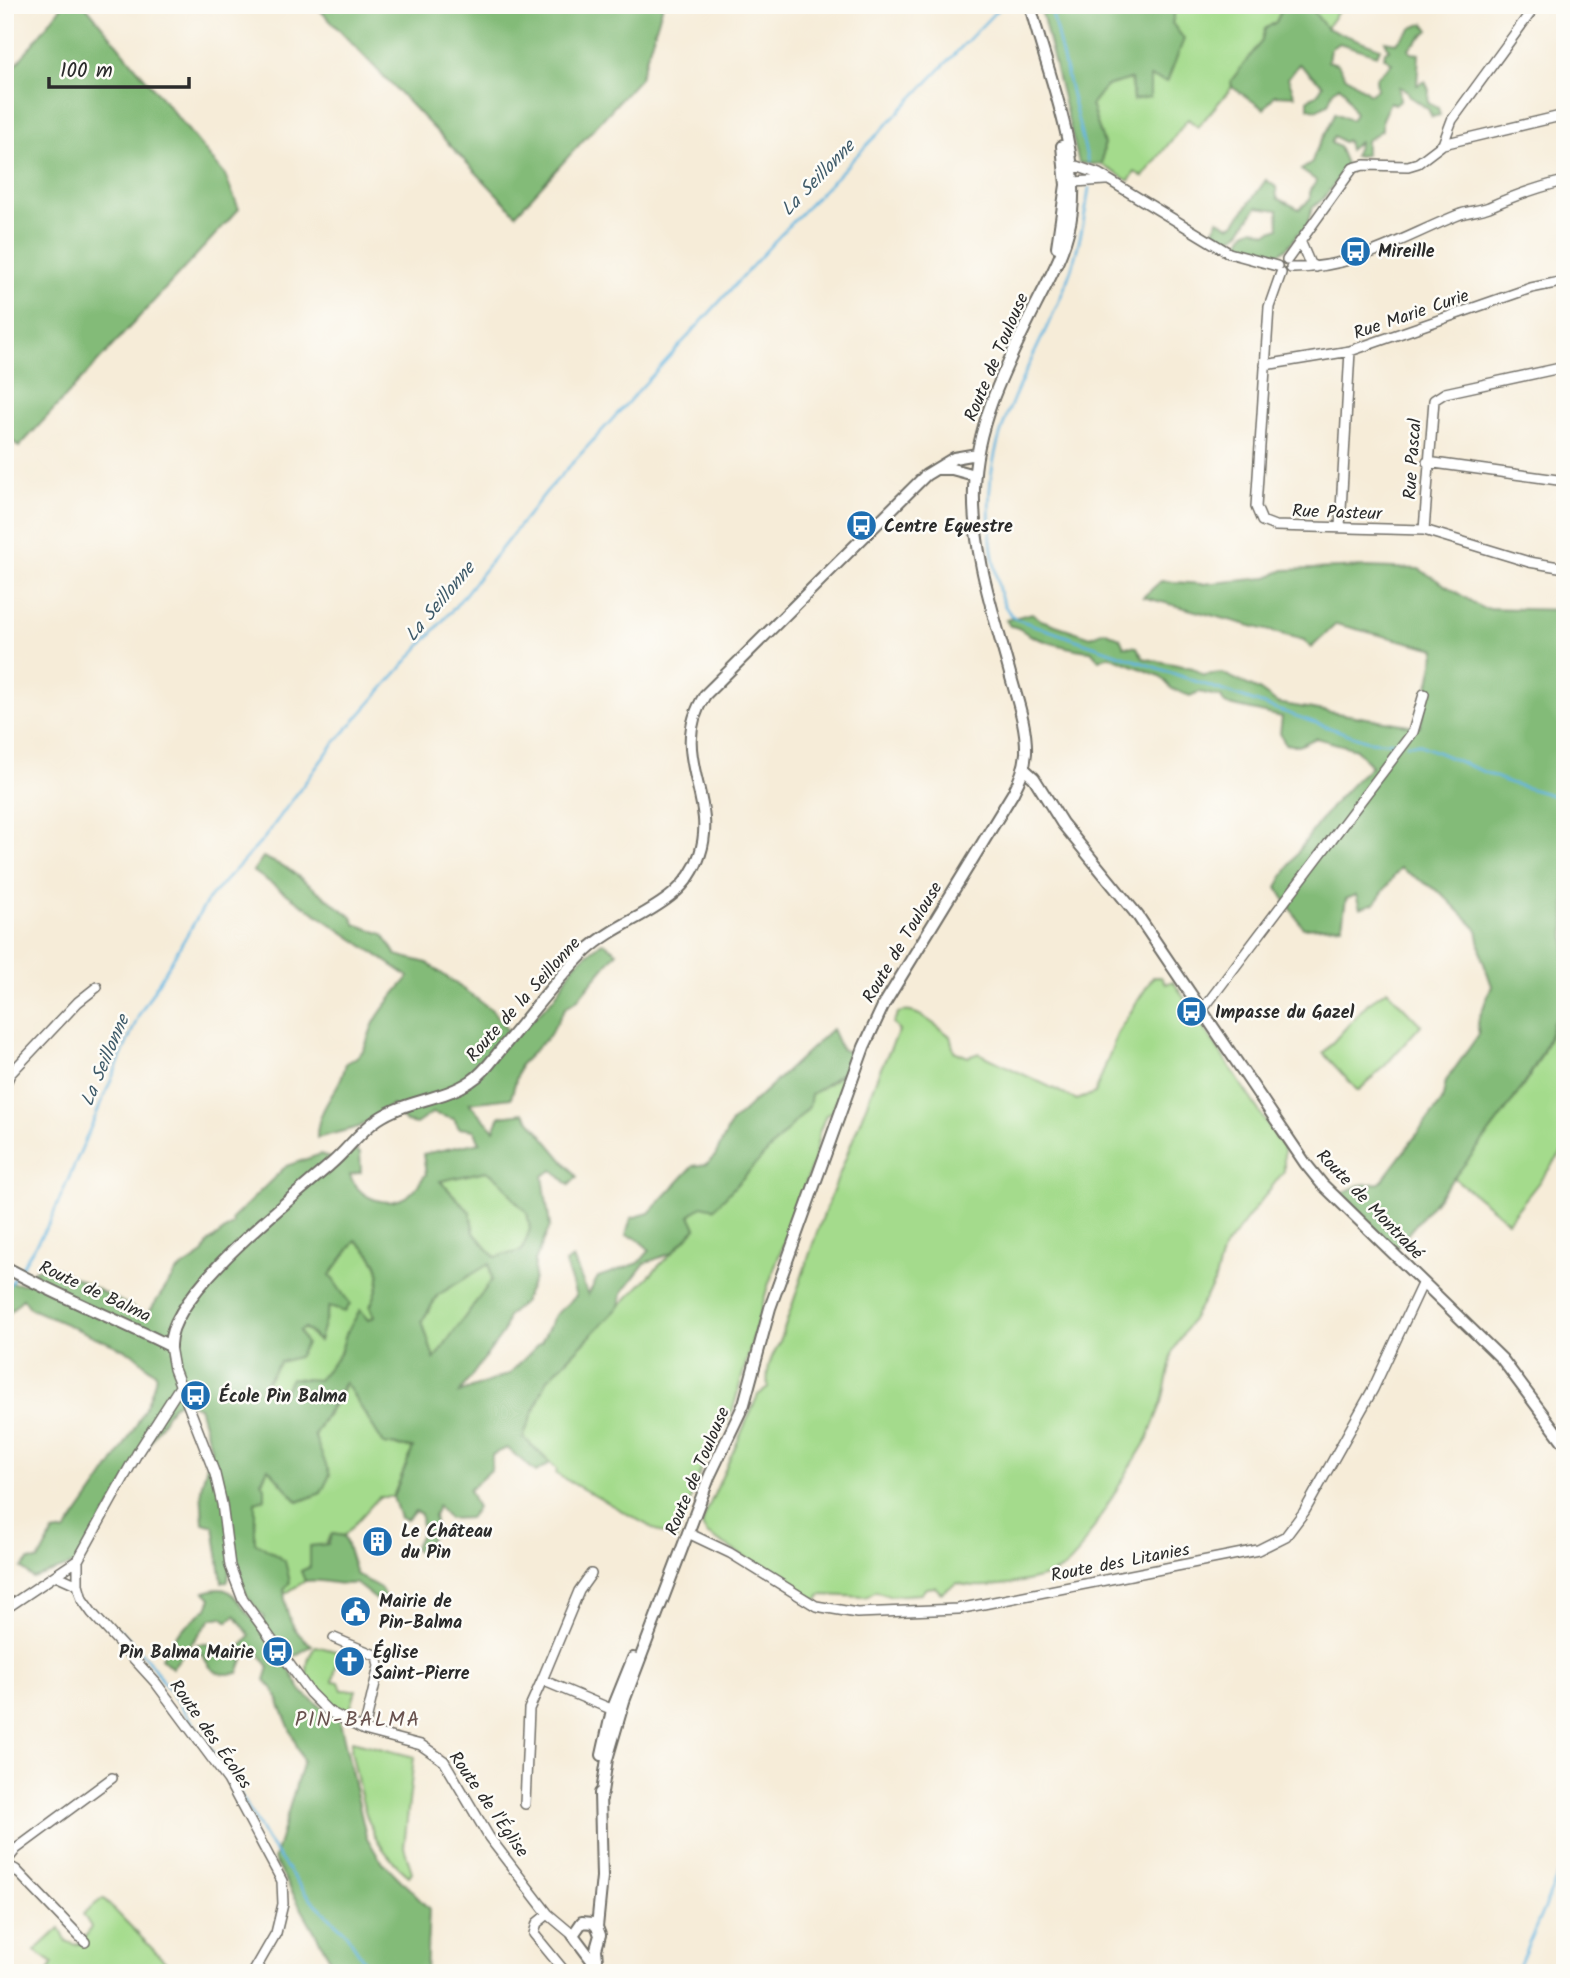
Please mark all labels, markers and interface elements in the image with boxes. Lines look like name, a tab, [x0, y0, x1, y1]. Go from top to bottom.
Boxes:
scale bar	[49, 46, 189, 90]
text: 100 m	[60, 55, 113, 88]
water label: La Seillonne	[774, 131, 865, 224]
bus stop icon: Mireille	[1338, 234, 1372, 268]
place label: Mireille	[1378, 238, 1435, 267]
street label: Rue Marie Curie	[1350, 282, 1473, 349]
street label: Route de Toulouse	[957, 289, 1038, 426]
street label: Rue Pascal	[1396, 417, 1431, 501]
street label: Rue Pasteur	[1291, 497, 1383, 530]
bus stop icon: Centre Equestre	[844, 509, 878, 543]
place label: Centre Equestre	[884, 513, 1013, 542]
water label: La Seillonne	[398, 554, 485, 649]
street label: Route de Toulouse	[855, 876, 951, 1009]
street label: Route de la Seillonne	[460, 931, 588, 1069]
bus stop icon: Impasse du Gazel	[1175, 995, 1209, 1029]
place label: Impasse du Gazel	[1215, 999, 1354, 1028]
water label: La Seillonne	[73, 1008, 140, 1111]
street label: Route de Montrabé	[1308, 1143, 1430, 1268]
street label: Route de Balma	[33, 1254, 155, 1331]
bus stop icon: École Pin Balma	[179, 1379, 213, 1413]
place label: École Pin Balma	[219, 1383, 347, 1412]
street label: Route de Toulouse	[658, 1403, 739, 1540]
place label: Le Château du Pin	[401, 1518, 492, 1568]
building icon: Le Château du Pin	[361, 1524, 395, 1558]
street label: Route des Litanies	[1048, 1536, 1192, 1591]
place label: Mairie de Pin-Balma	[379, 1588, 462, 1638]
public building icon: Mairie de Pin-Balma	[339, 1594, 373, 1628]
bus stop icon: Pin Balma Mairie	[260, 1635, 294, 1669]
place label: Pin Balma Mairie	[119, 1639, 254, 1668]
place label: Église Saint-Pierre	[373, 1639, 470, 1689]
church icon: Église Saint-Pierre	[333, 1645, 367, 1679]
street label: Route des Écoles	[161, 1674, 259, 1796]
district label: PIN-BALMA	[295, 1704, 421, 1737]
street label: Route de l'Église	[440, 1746, 535, 1864]

